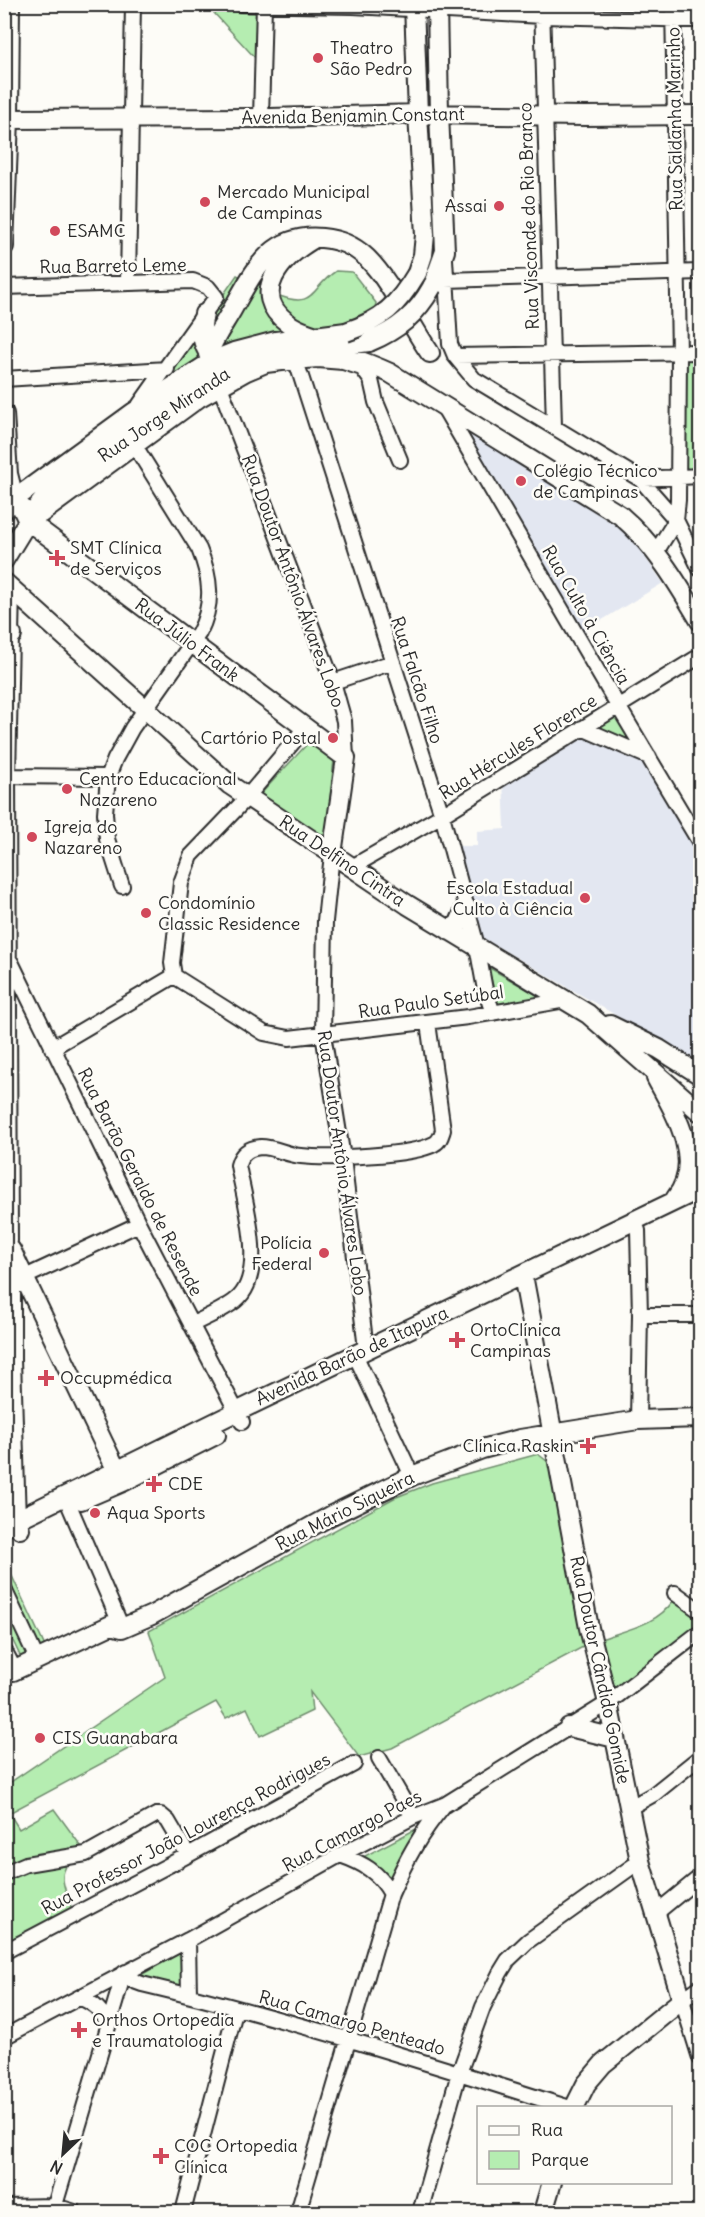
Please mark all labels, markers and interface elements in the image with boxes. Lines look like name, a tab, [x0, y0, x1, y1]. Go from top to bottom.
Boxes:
street label: Rua Saldanha Marinho	[661, 27, 688, 211]
place label: Theatro São Pedro	[330, 36, 412, 80]
marker: Theatro São Pedro	[311, 51, 325, 65]
street label: Avenida Benjamin Constant	[241, 102, 465, 129]
street label: Rua Visconde do Rio Branco	[513, 102, 544, 330]
place label: Mercado Municipal de Campinas	[217, 180, 370, 224]
place label: Assai	[445, 194, 487, 217]
marker: Mercado Municipal de Campinas	[198, 195, 212, 209]
marker: Assai	[492, 199, 506, 213]
place label: ESAMC	[67, 219, 126, 242]
marker: ESAMC	[48, 224, 62, 238]
street label: Rua Barreto Leme	[39, 253, 187, 278]
street label: Rua Jorge Miranda	[93, 362, 234, 467]
street label: Rua Doutor Antônio Álvares Lobo	[237, 451, 350, 711]
place label: Colégio Técnico de Campinas	[533, 459, 658, 503]
marker: Colégio Técnico de Campinas	[514, 474, 528, 488]
place label: SMT Clínica de Serviços	[70, 536, 162, 580]
street label: Rua Culto à Ciência	[537, 541, 636, 688]
marker: SMT Clínica de Serviços	[48, 549, 66, 567]
street label: Rua Júlio Frank	[131, 593, 244, 686]
street label: Rua Falcão Filho	[386, 613, 449, 746]
street label: Rua Hércules Florence	[435, 689, 601, 804]
place label: Cartório Postal	[201, 726, 321, 749]
marker: Cartório Postal	[326, 731, 340, 745]
place label: Centro Educacional Nazareno	[79, 767, 237, 811]
marker: Centro Educacional Nazareno	[60, 782, 74, 796]
street label: Rua Delfino Cintra	[275, 810, 410, 911]
place label: Igreja do Nazareno	[44, 815, 122, 859]
marker: Igreja do Nazareno	[25, 830, 39, 844]
place label: Escola Estadual Culto à Ciência	[446, 876, 573, 920]
place label: Condomínio Classic Residence	[158, 891, 300, 935]
marker: Escola Estadual Culto à Ciência	[578, 891, 592, 905]
marker: Condomínio Classic Residence	[139, 906, 153, 920]
street label: Rua Paulo Setúbal	[357, 980, 505, 1023]
street label: Rua Doutor Antônio Álvares Lobo	[312, 1029, 373, 1297]
street label: Rua Barão Geraldo de Resende	[73, 1064, 208, 1300]
place label: Polícia Federal	[251, 1231, 312, 1275]
marker: Polícia Federal	[317, 1246, 331, 1260]
street label: Avenida Barão de Itapura	[252, 1301, 452, 1410]
place label: OrtoClínica Campinas	[470, 1318, 561, 1362]
marker: OrtoClínica Campinas	[448, 1331, 466, 1349]
place label: Occupmédica	[60, 1366, 172, 1389]
marker: Occupmédica	[37, 1369, 55, 1387]
place label: Clínica Raskin	[463, 1434, 574, 1457]
marker: Clínica Raskin	[579, 1437, 597, 1455]
street label: Rua Mário Siqueira	[272, 1466, 418, 1555]
place label: CDE	[168, 1472, 203, 1495]
marker: CDE	[145, 1475, 163, 1493]
place label: Aqua Sports	[107, 1501, 206, 1524]
marker: Aqua Sports	[88, 1506, 102, 1520]
street label: Rua Doutor Cândido Gomide	[565, 1554, 636, 1786]
place label: CIS Guanabara	[52, 1726, 178, 1749]
marker: CIS Guanabara	[33, 1731, 47, 1745]
street label: Rua Professor João Lourença Rodrigues	[37, 1747, 334, 1920]
street label: Rua Camargo Paes	[278, 1784, 425, 1877]
street label: Rua Camargo Penteado	[256, 1985, 448, 2060]
place label: Orthos Ortopedia e Traumatologia	[92, 2008, 235, 2052]
marker: Orthos Ortopedia e Traumatologia	[70, 2021, 88, 2039]
legend	[477, 2106, 672, 2184]
text: Rua	[531, 2118, 563, 2141]
north arrow	[33, 2124, 93, 2184]
place label: COC Ortopedia Clínica	[174, 2134, 298, 2178]
marker: COC Ortopedia Clínica	[152, 2147, 170, 2165]
text: Parque	[531, 2148, 589, 2171]
text: N	[47, 2156, 66, 2179]

